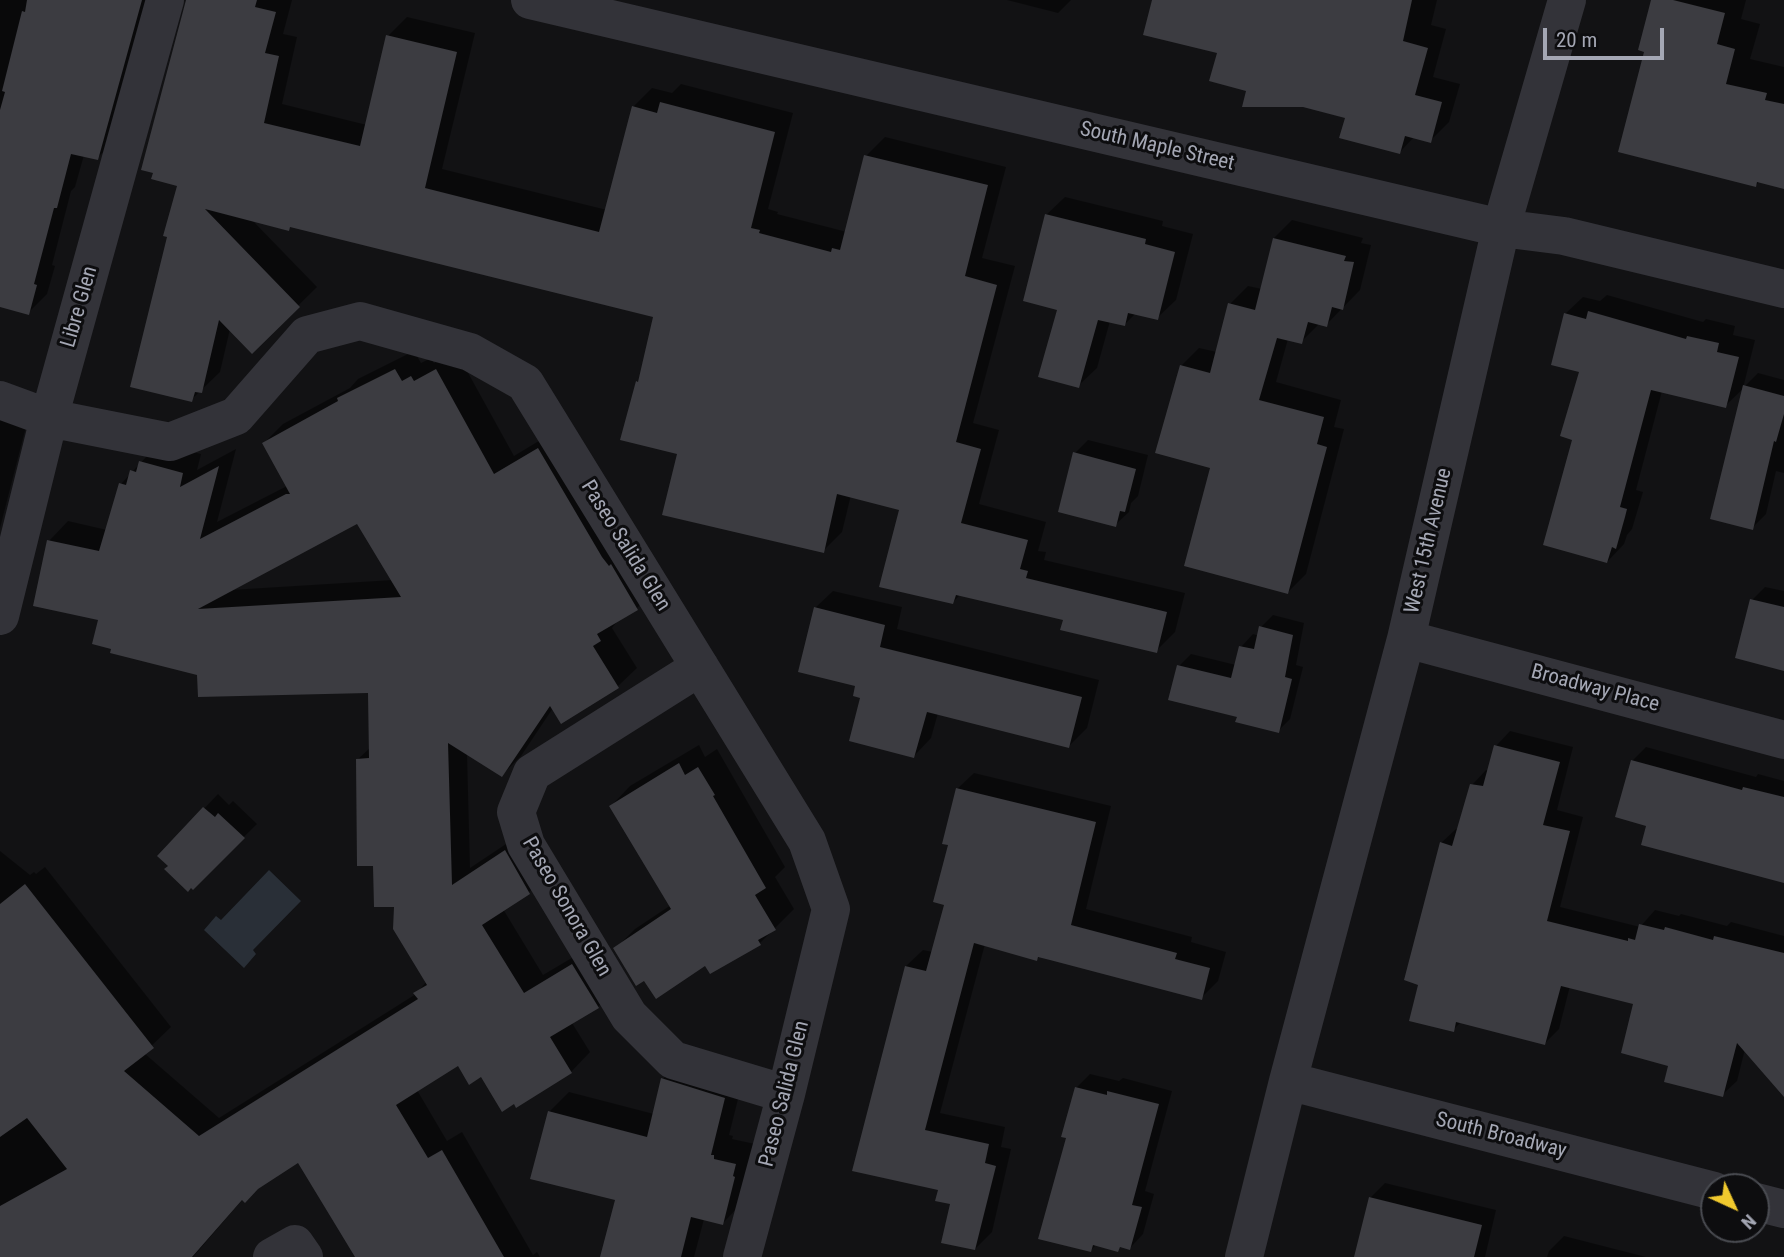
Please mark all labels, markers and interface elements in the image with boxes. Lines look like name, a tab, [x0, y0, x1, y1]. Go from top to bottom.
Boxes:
scale bar	[1546, 14, 1667, 58]
text: 20 m	[1556, 28, 1597, 52]
street label: South Maple Street	[1077, 117, 1237, 177]
street label: Libre Glen	[56, 264, 104, 350]
street label: West 15th Avenue	[1400, 466, 1458, 616]
street label: Paseo Salida Glen	[575, 476, 675, 616]
street label: Broadway Place	[1528, 660, 1662, 718]
street label: Paseo Sonora Glen	[516, 833, 616, 981]
street label: Paseo Salida Glen	[755, 1018, 815, 1170]
street label: South Broadway	[1433, 1108, 1569, 1164]
north arrow	[1700, 1173, 1770, 1243]
text: N	[1737, 1210, 1761, 1234]

